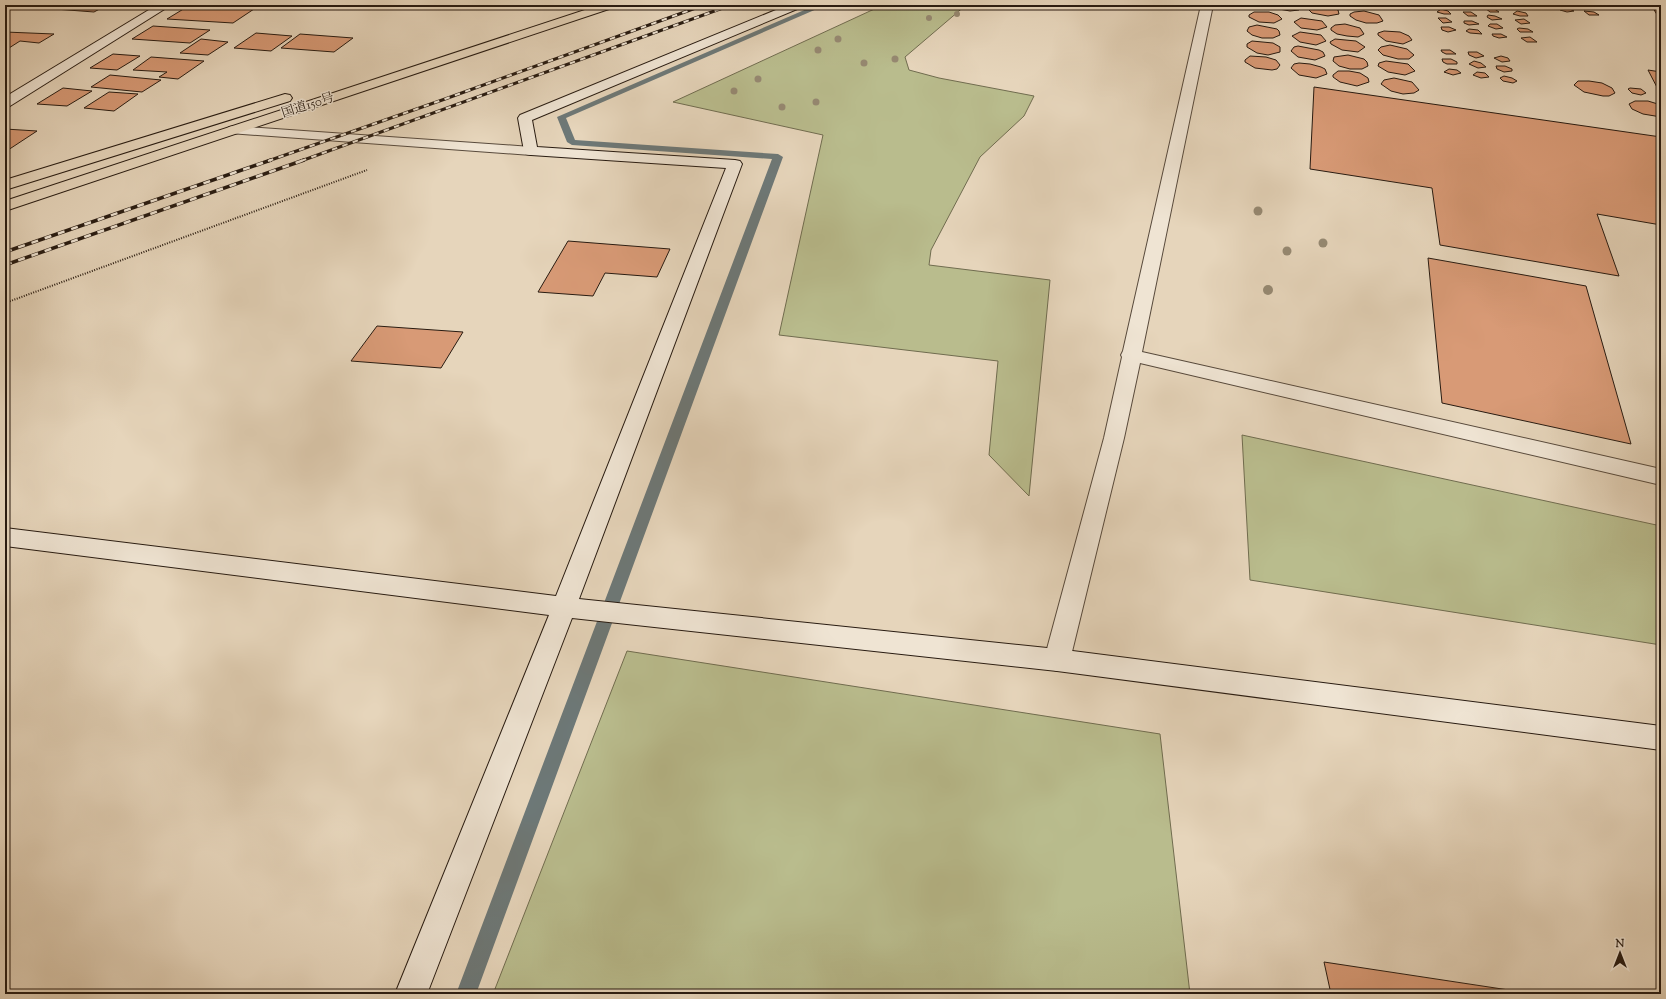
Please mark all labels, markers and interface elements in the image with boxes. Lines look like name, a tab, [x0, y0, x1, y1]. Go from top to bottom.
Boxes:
street label: 国道150号	[279, 89, 337, 123]
north arrow	[1600, 933, 1640, 973]
text: N	[1615, 936, 1625, 952]

